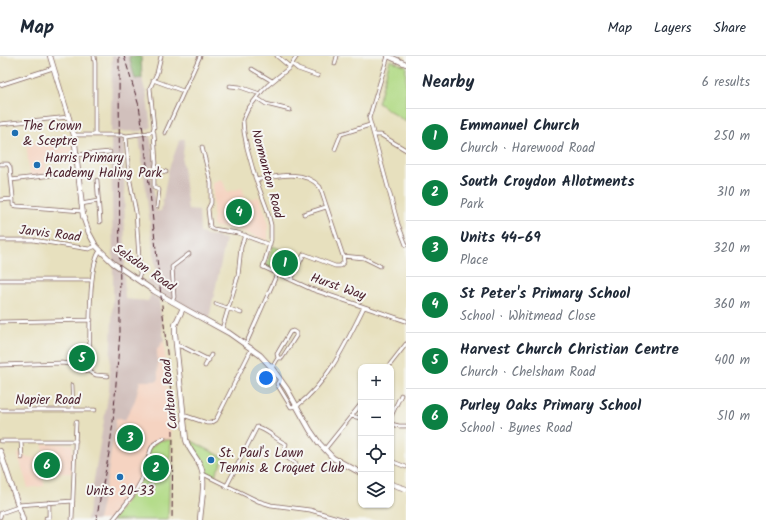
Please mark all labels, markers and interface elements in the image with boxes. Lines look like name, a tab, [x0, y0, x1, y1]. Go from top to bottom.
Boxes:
text: Map	[20, 13, 54, 43]
text: Map	[608, 17, 632, 39]
text: Layers	[654, 17, 692, 39]
text: Share	[714, 17, 746, 39]
text: Nearby	[422, 69, 474, 96]
text: 6 results	[702, 72, 750, 93]
text: Emmanuel Church	[460, 114, 579, 138]
place label: The Crown & Sceptre	[23, 116, 82, 152]
text: 1	[433, 126, 437, 147]
text: 250 m	[713, 126, 750, 147]
street label: Normanton Road	[245, 127, 289, 221]
marker: The Crown & Sceptre	[10, 128, 20, 138]
text: Church · Harewood Road	[460, 138, 595, 159]
place label: Harris Primary Academy Haling Park	[45, 148, 163, 184]
marker: Harris Primary Academy Haling Park	[32, 160, 42, 170]
text: South Croydon Allotments	[460, 170, 634, 194]
text: 2	[431, 182, 439, 203]
text: 310 m	[716, 182, 750, 203]
text: Park	[460, 194, 484, 215]
pin: 4	[226, 197, 252, 227]
street label: Jarvis Road	[18, 220, 82, 248]
text: Units 44-69	[460, 226, 541, 250]
text: 3	[431, 238, 439, 259]
text: 320 m	[713, 238, 750, 259]
street label: Selsdon Road	[108, 239, 180, 298]
pin: 1	[272, 248, 298, 278]
text: Place	[460, 250, 488, 271]
street label: Hurst Way	[307, 268, 369, 307]
text: St Peter's Primary School	[460, 282, 630, 306]
text: 4	[431, 294, 439, 315]
text: 360 m	[713, 294, 750, 315]
text: School · Whitmead Close	[460, 306, 596, 327]
text: Harvest Church Christian Centre	[460, 338, 679, 362]
pin: 5	[69, 343, 95, 373]
text: 5	[432, 350, 438, 371]
text: 400 m	[714, 350, 750, 371]
street label: Carlton Road	[156, 357, 184, 430]
text: Church · Chelsham Road	[460, 362, 596, 383]
map controls	[358, 364, 394, 508]
button: +	[358, 364, 394, 400]
your location	[256, 368, 276, 388]
street label: Napier Road	[15, 390, 81, 411]
text: Purley Oaks Primary School	[460, 394, 641, 418]
button: −	[358, 400, 394, 436]
text: 6	[431, 406, 439, 427]
text: 510 m	[717, 406, 750, 427]
text: School · Bynes Road	[460, 418, 572, 439]
pin: 3	[117, 423, 143, 453]
button: locate	[358, 436, 394, 472]
place label: St. Paul's Lawn Tennis & Croquet Club	[219, 443, 345, 479]
pin: 6	[34, 450, 60, 480]
pin: 2	[143, 453, 169, 483]
marker: St. Paul's Lawn Tennis & Croquet Club	[206, 455, 216, 465]
marker: Units 20-33	[115, 472, 125, 482]
button: layers	[358, 472, 394, 508]
place label: Units 20-33	[86, 481, 154, 502]

